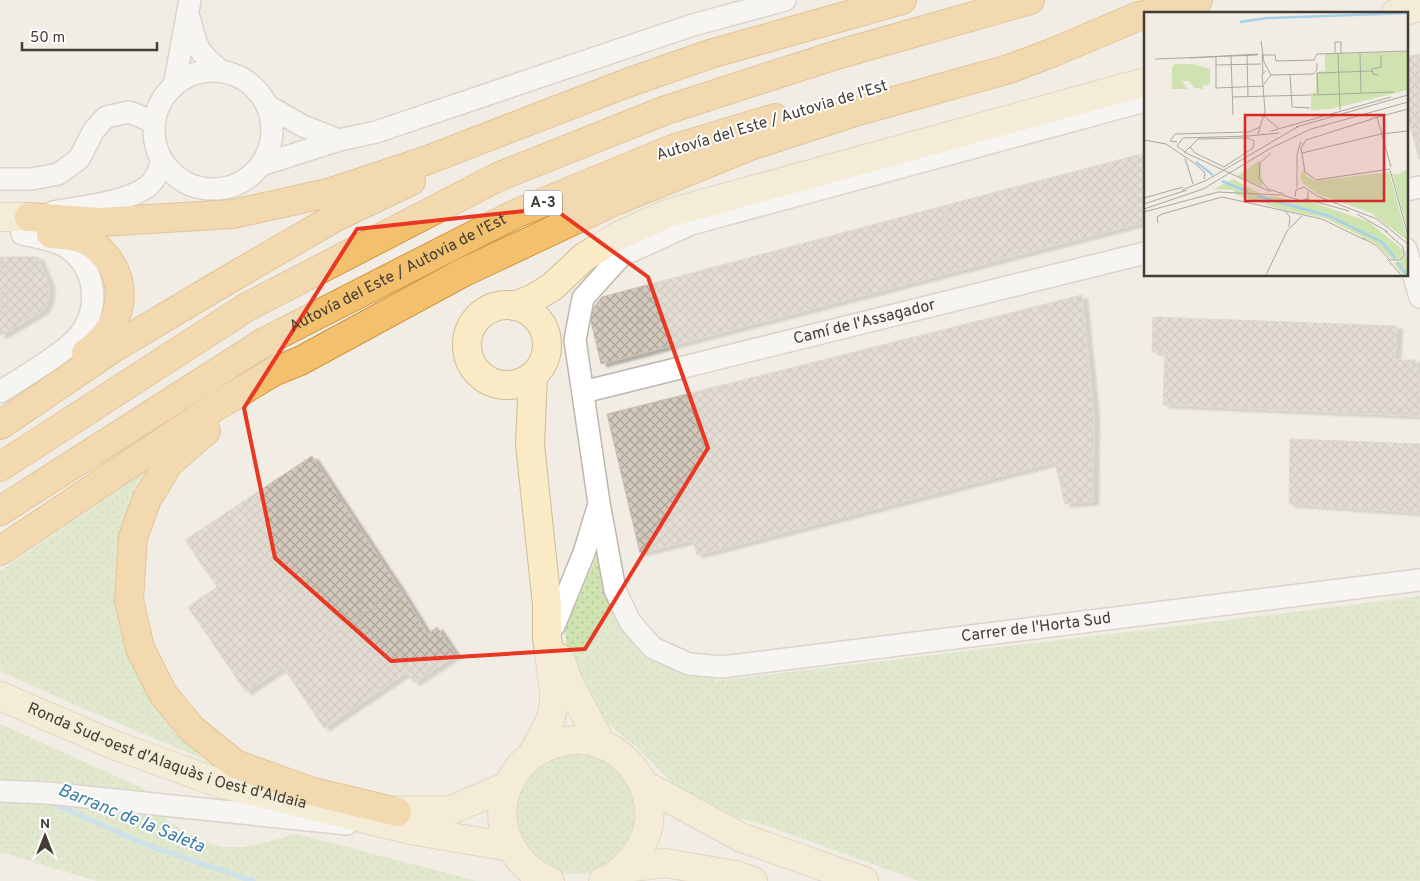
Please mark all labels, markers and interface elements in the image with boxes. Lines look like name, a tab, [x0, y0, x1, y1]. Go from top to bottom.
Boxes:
inset map	[1144, 12, 1408, 276]
scale bar	[22, 20, 158, 52]
text: 50 m	[30, 29, 65, 48]
street label: Autovía del Este / Autovia de l'Est	[654, 76, 890, 166]
road number: A-3	[524, 190, 562, 216]
street label: Autovía del Este / Autovia de l'Est	[286, 210, 510, 337]
street label: Camí de l'Assagador	[791, 295, 938, 350]
street label: Carrer de l'Horta Sud	[960, 609, 1112, 647]
street label: Ronda Sud-oest d'Alaquàs i Oest d'Aldaia	[24, 699, 308, 814]
water label: Barranc de la Saleta	[54, 779, 208, 859]
north arrow	[20, 811, 70, 861]
text: N	[40, 816, 50, 833]

